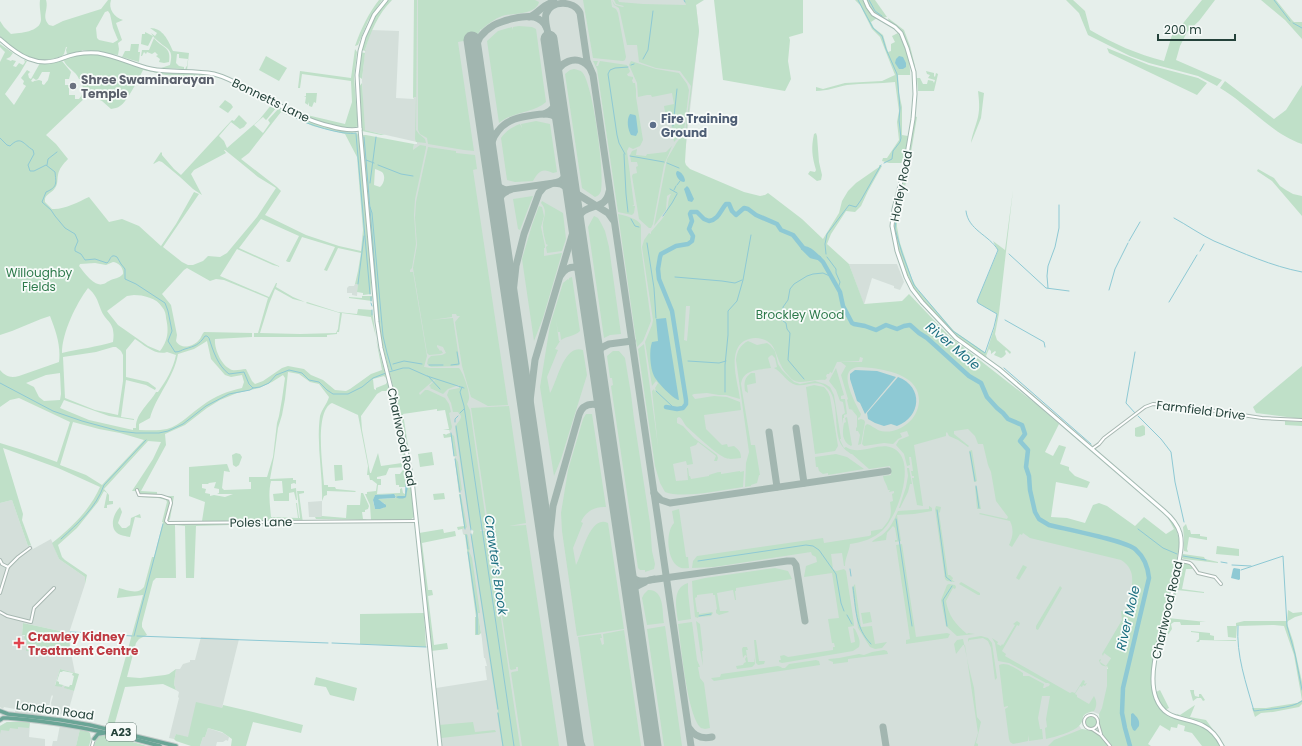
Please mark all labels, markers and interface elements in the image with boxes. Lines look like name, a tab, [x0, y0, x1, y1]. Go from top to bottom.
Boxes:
scale bar	[1158, 16, 1235, 42]
text: 200 m	[1164, 21, 1202, 38]
place label: Shree Swaminarayan Temple	[81, 71, 214, 102]
street label: Bonnetts Lane	[229, 74, 313, 126]
marker: Shree Swaminarayan Temple	[68, 81, 78, 91]
place label: Fire Training Ground	[661, 110, 738, 141]
marker: Fire Training Ground	[648, 120, 658, 130]
street label: Horley Road	[886, 149, 916, 223]
park label: Willoughby Fields	[6, 264, 73, 295]
park label: Brockley Wood	[756, 306, 844, 323]
water label: River Mole	[922, 318, 984, 374]
street label: Charlwood Road	[383, 386, 421, 488]
street label: Farmfield Drive	[1155, 396, 1247, 424]
street label: Poles Lane	[229, 513, 293, 531]
water label: Crawter's Brook	[480, 514, 513, 618]
street label: Charlwood Road	[1147, 559, 1187, 661]
water label: River Mole	[1111, 584, 1145, 652]
place label: Crawley Kidney Treatment Centre	[28, 628, 139, 659]
marker: Crawley Kidney Treatment Centre	[13, 637, 25, 649]
street label: London Road	[15, 696, 95, 724]
road number: A23	[106, 723, 136, 741]

